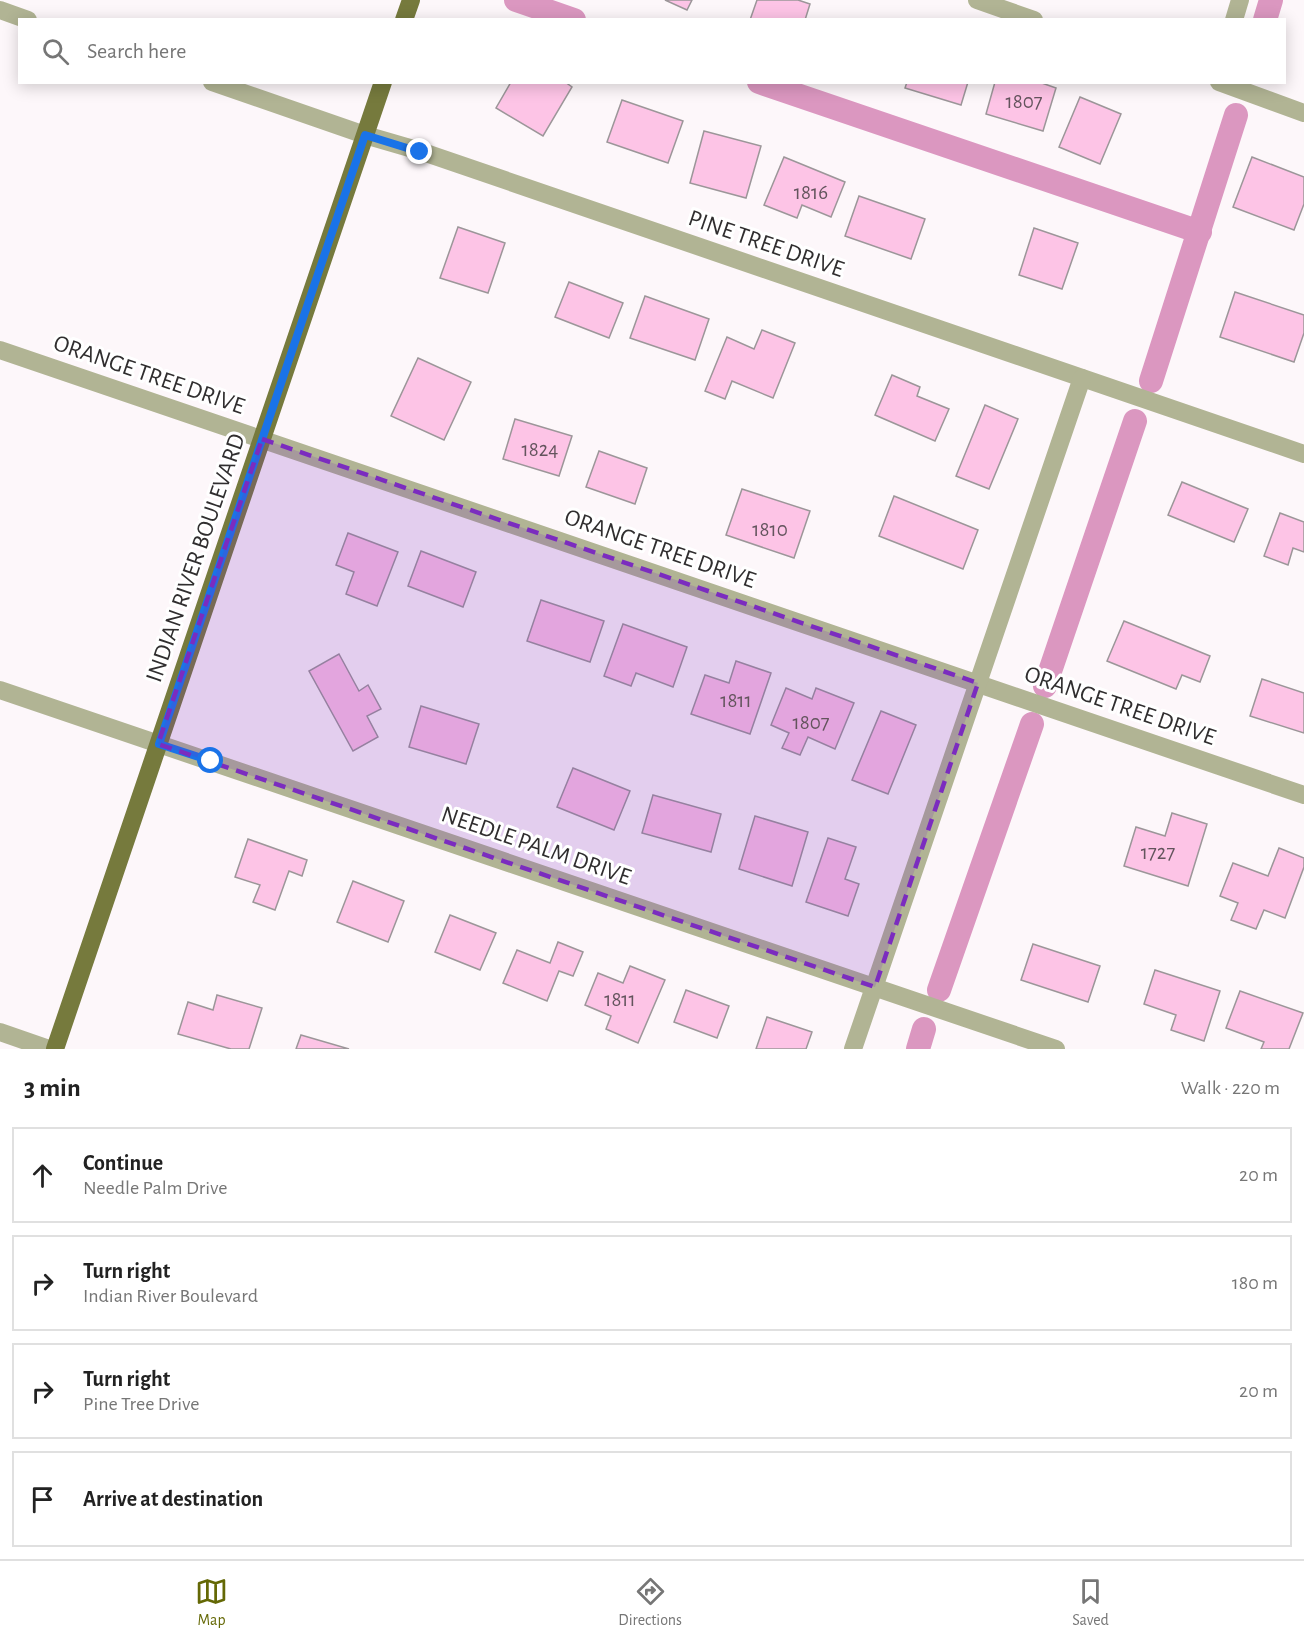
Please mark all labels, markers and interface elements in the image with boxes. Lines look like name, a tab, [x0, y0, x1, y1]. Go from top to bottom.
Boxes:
search box	[18, 18, 1286, 84]
icon: search	[39, 35, 72, 68]
text: Search here	[87, 40, 186, 62]
house number: 1807	[1005, 91, 1043, 112]
route end	[406, 138, 432, 164]
house number: 1816	[794, 182, 828, 203]
street label: PINE TREE DRIVE	[685, 206, 847, 282]
street label: ORANGE TREE DRIVE	[50, 331, 248, 419]
street label: INDIAN RIVER BOULEVARD	[142, 431, 250, 685]
house number: 1824	[522, 439, 558, 460]
street label: ORANGE TREE DRIVE	[561, 505, 759, 593]
house number: 1810	[752, 519, 788, 540]
street label: ORANGE TREE DRIVE	[1021, 662, 1219, 750]
house number: 1811	[720, 690, 752, 711]
house number: 1807	[792, 712, 830, 733]
route start	[197, 747, 223, 773]
street label: NEEDLE PALM DRIVE	[438, 802, 634, 890]
house number: 1727	[1141, 842, 1175, 863]
house number: 1811	[604, 989, 636, 1010]
text: 3 min	[24, 1075, 81, 1101]
text: Walk · 220 m	[1181, 1078, 1280, 1098]
text: Continue	[83, 1152, 163, 1174]
icon: ahead	[26, 1159, 59, 1192]
text: 20 m	[1239, 1165, 1278, 1185]
text: Needle Palm Drive	[83, 1178, 227, 1198]
text: Turn right	[83, 1260, 170, 1282]
icon: right	[26, 1267, 59, 1300]
text: 180 m	[1232, 1273, 1278, 1293]
text: Indian River Boulevard	[83, 1286, 258, 1306]
text: Turn right	[83, 1368, 170, 1390]
icon: right	[26, 1375, 59, 1408]
text: 20 m	[1239, 1381, 1278, 1401]
text: Pine Tree Drive	[83, 1394, 199, 1414]
icon: arrive	[26, 1483, 59, 1516]
text: Arrive at destination	[83, 1488, 263, 1510]
tab: Map	[195, 1575, 228, 1630]
tab: Directions	[618, 1575, 682, 1630]
tab: Saved	[1072, 1575, 1109, 1630]

